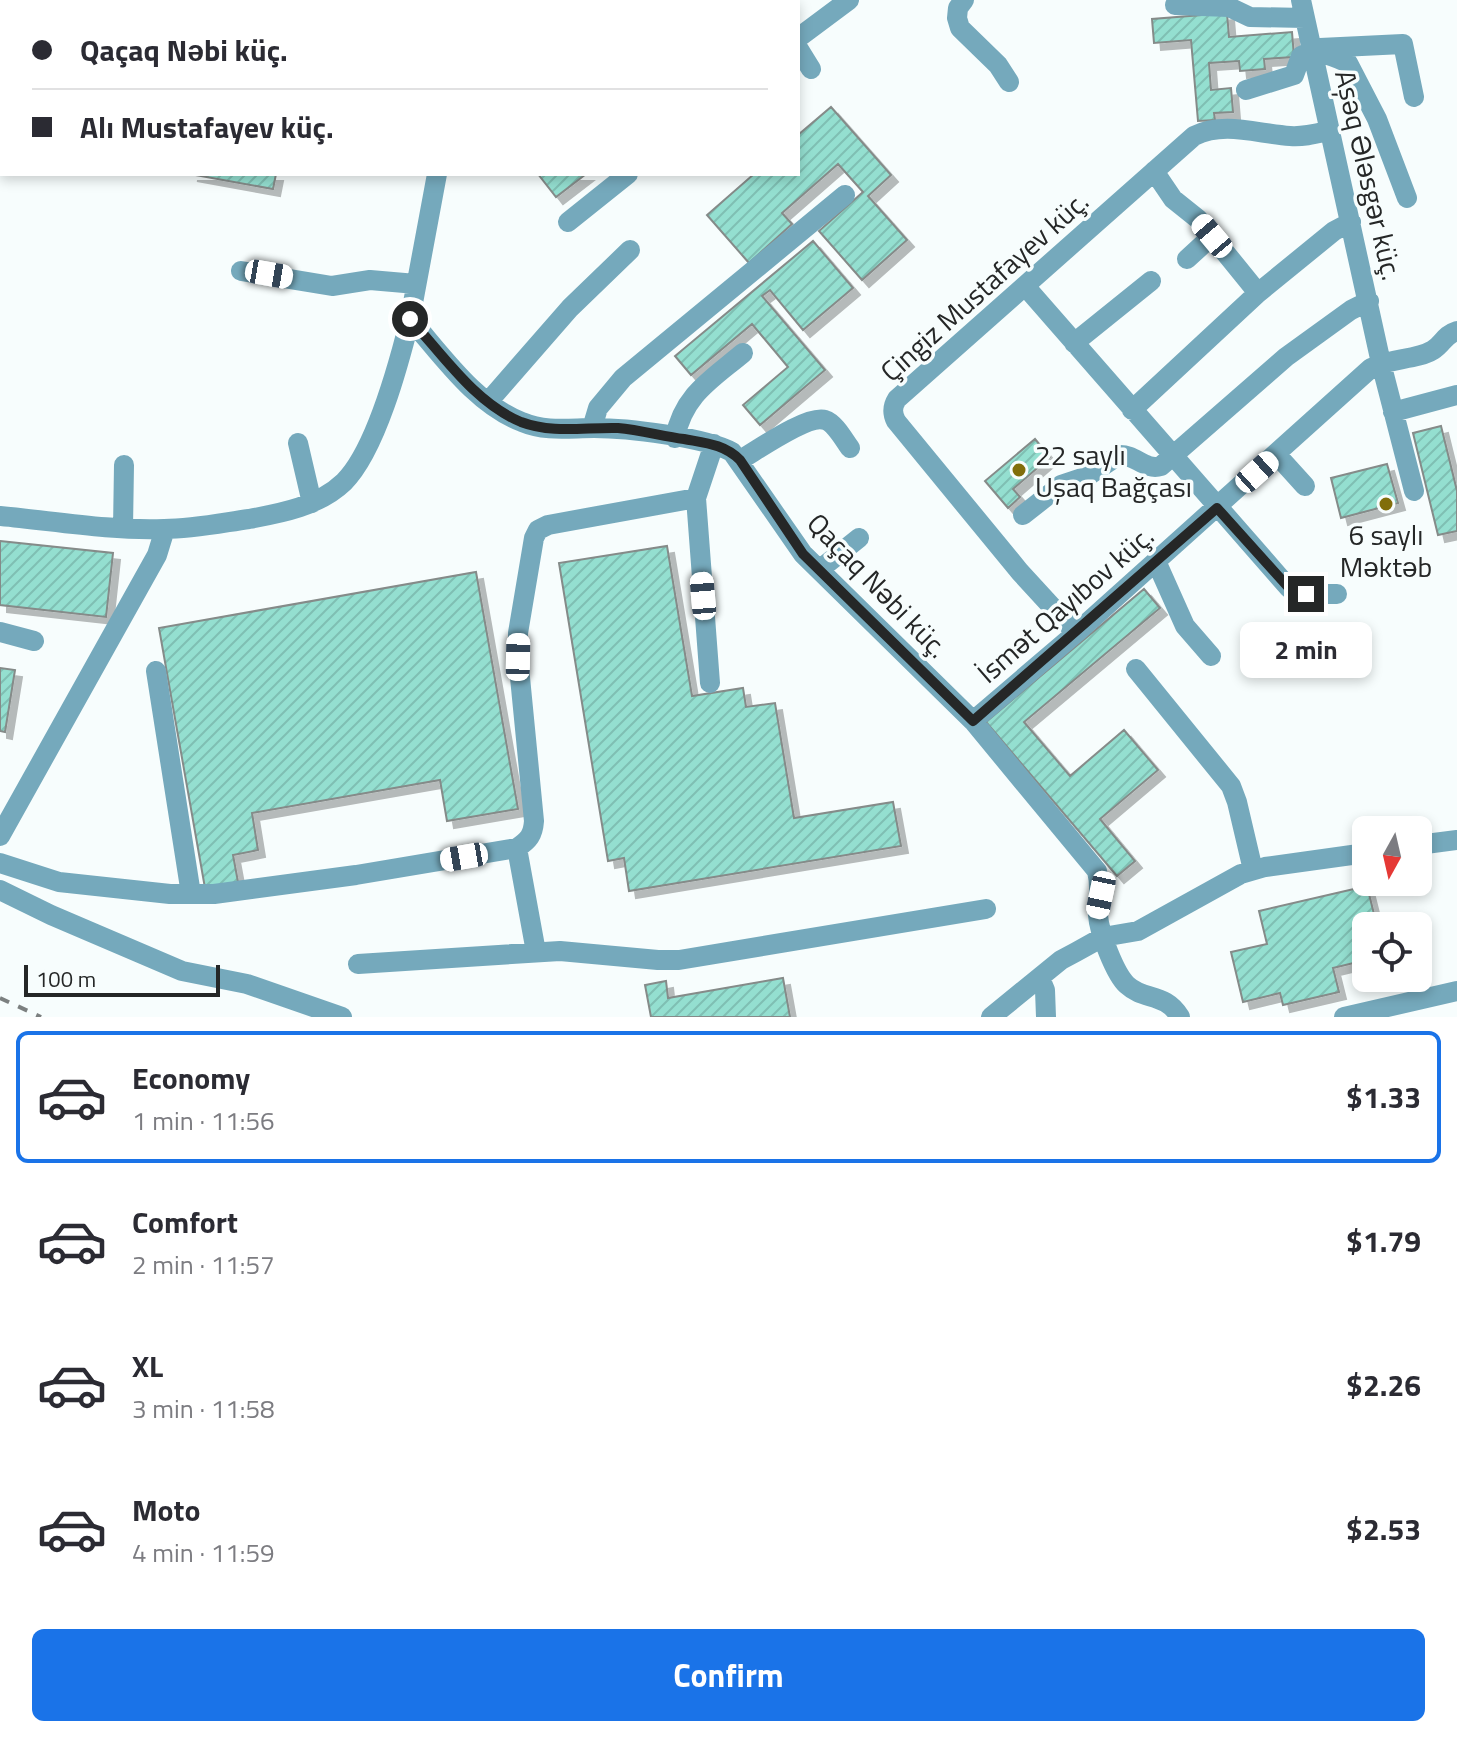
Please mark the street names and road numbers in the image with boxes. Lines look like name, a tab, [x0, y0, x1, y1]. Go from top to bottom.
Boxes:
street label: Aşəq Ələsgər küç.	[1324, 66, 1414, 284]
street label: Çingiz Mustafayev küç.	[870, 180, 1098, 392]
street label: Qaçaq Nəbi küç.	[797, 503, 959, 667]
street label: İsmət Qayıbov küç.	[967, 515, 1163, 693]

